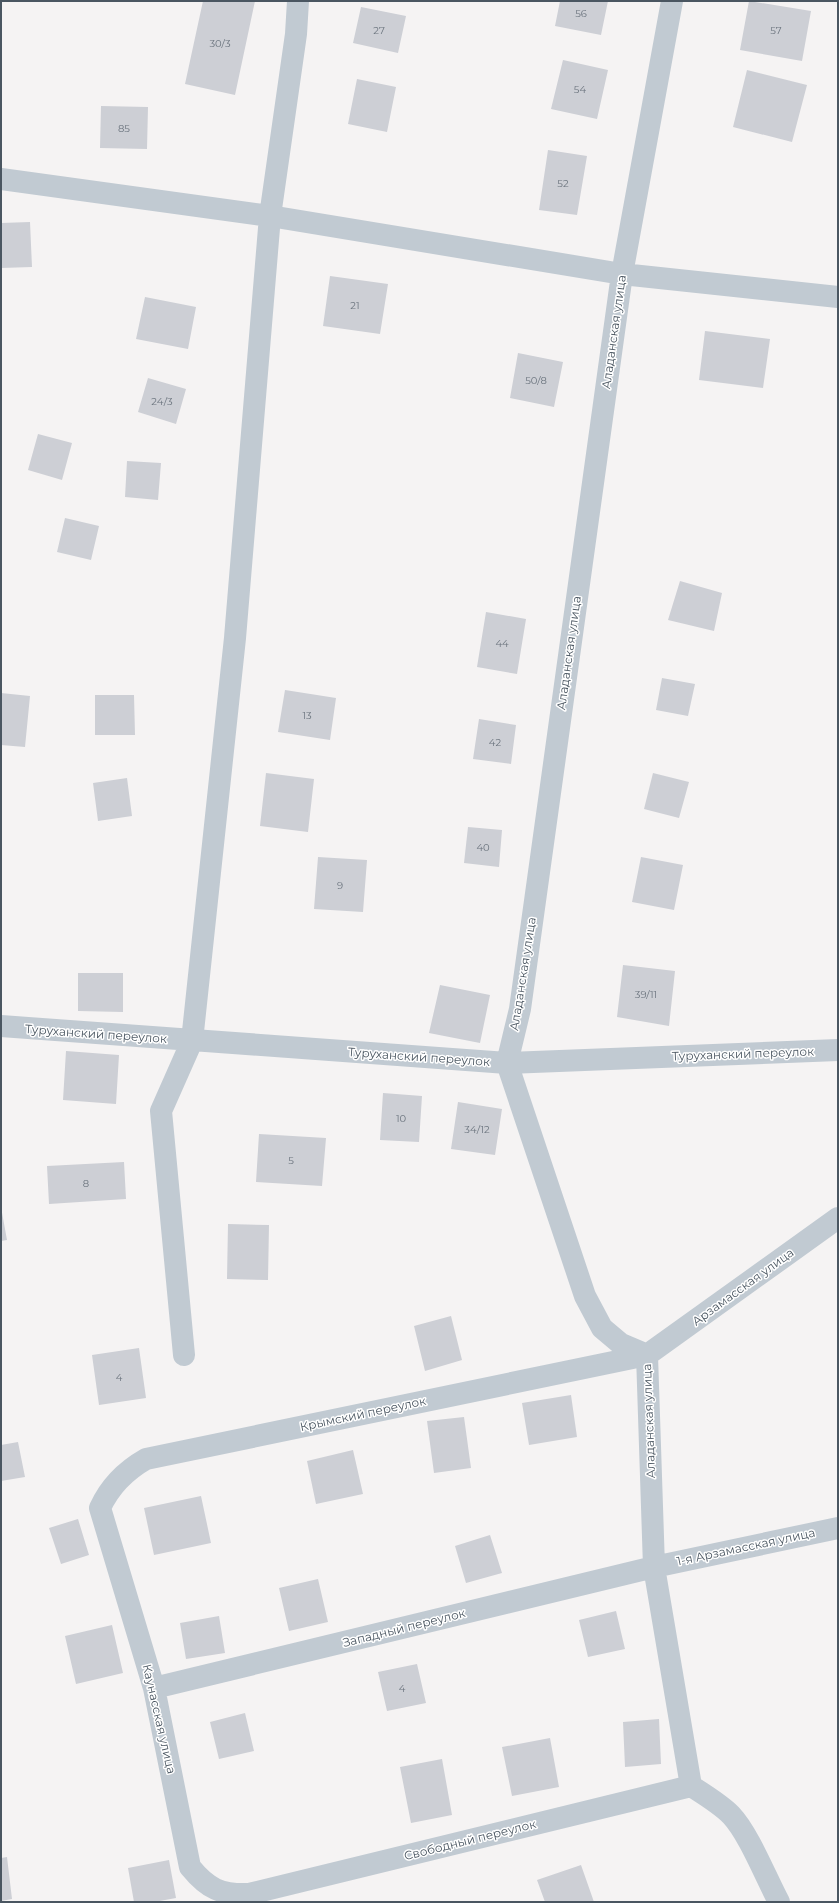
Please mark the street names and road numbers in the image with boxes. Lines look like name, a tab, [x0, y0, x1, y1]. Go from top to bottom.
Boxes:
street label: Аладанская улица	[598, 274, 629, 390]
street label: Аладанская улица	[553, 595, 584, 711]
street label: Аладанская улица	[506, 916, 539, 1032]
street label: Туруханский переулок	[25, 1021, 167, 1046]
street label: Туруханский переулок	[348, 1044, 490, 1069]
street label: Туруханский переулок	[672, 1044, 814, 1063]
street label: Арзамасская улица	[689, 1245, 797, 1329]
street label: Аладанская улица	[639, 1363, 658, 1479]
street label: Крымский переулок	[299, 1393, 427, 1434]
street label: 1-я Арзамасская улица	[675, 1524, 817, 1569]
street label: Западный переулок	[341, 1605, 467, 1650]
street label: Каунасская улица	[140, 1663, 179, 1775]
street label: Свободный переулок	[402, 1816, 537, 1863]

